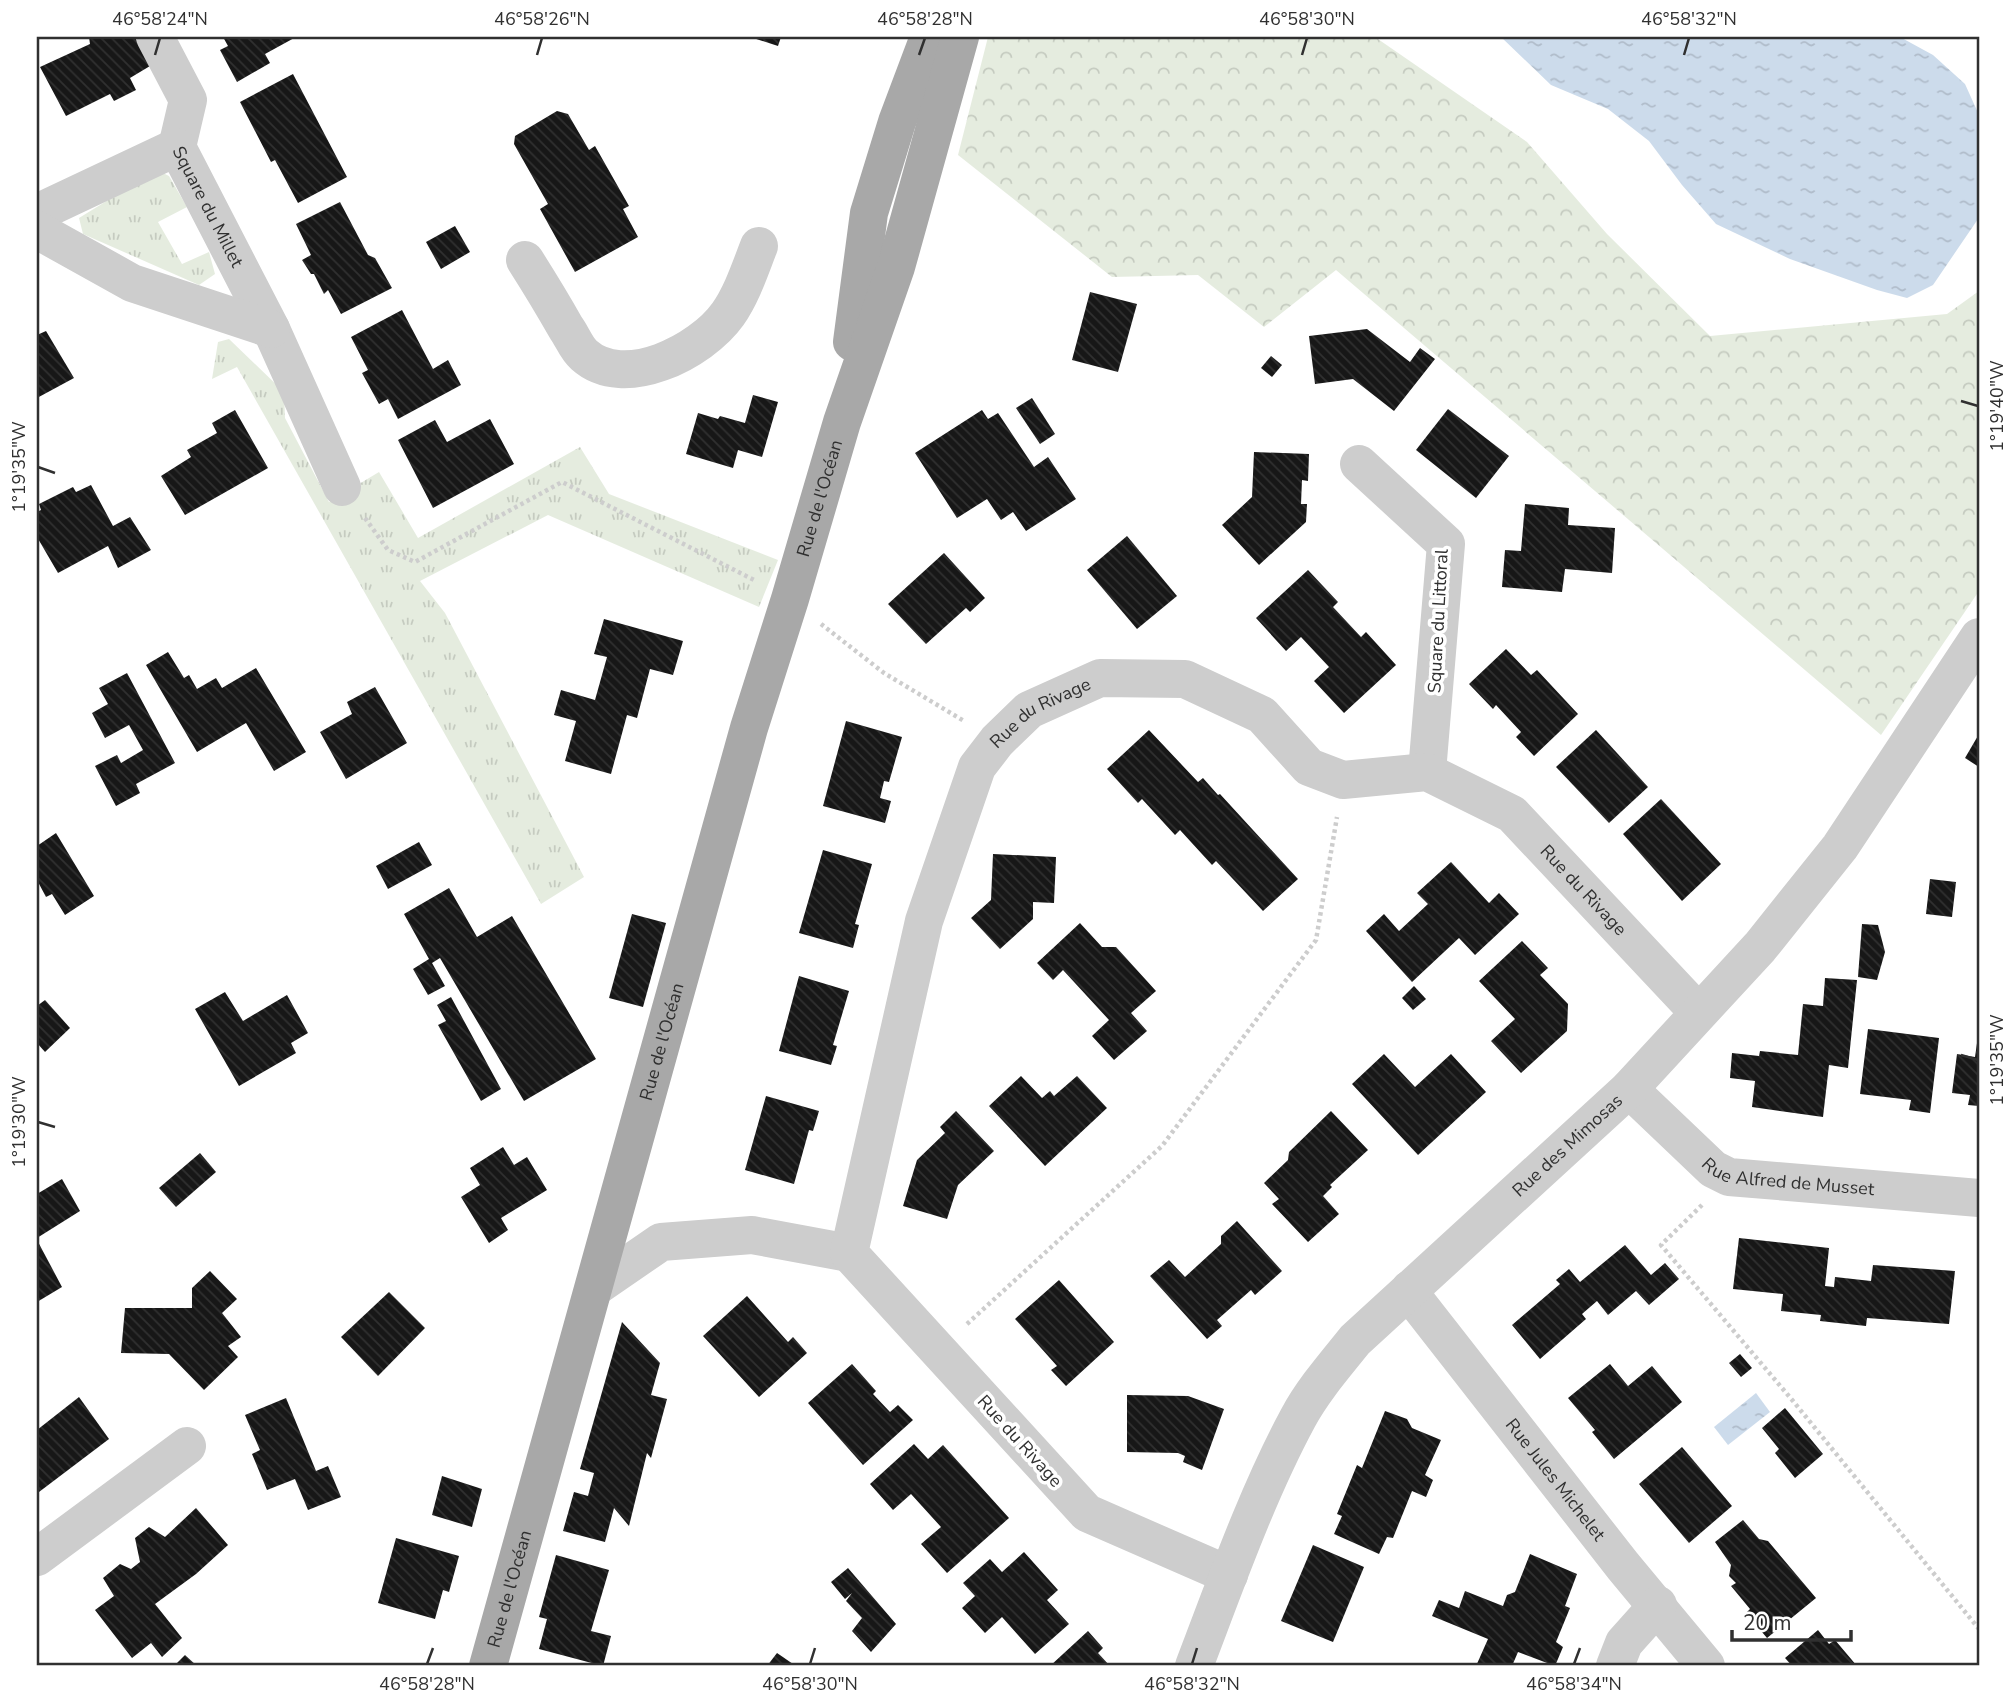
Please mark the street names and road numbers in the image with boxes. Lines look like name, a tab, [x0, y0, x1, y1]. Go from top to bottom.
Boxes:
street label: Square du Millet	[167, 142, 249, 272]
street label: Rue de l'Océan	[791, 437, 848, 560]
street label: Square du Littoral	[1422, 548, 1454, 694]
street label: Rue du Rivage	[984, 672, 1094, 754]
street label: Rue du Rivage	[1535, 839, 1632, 941]
street label: Rue de l'Océan	[634, 980, 689, 1103]
street label: Rue des Mimosas	[1507, 1089, 1628, 1202]
street label: Rue Alfred de Musset	[1696, 1152, 1876, 1201]
street label: Rue du Rivage	[972, 1390, 1068, 1492]
street label: Rue Jules Michelet	[1500, 1413, 1611, 1546]
street label: Rue de l'Océan	[482, 1527, 537, 1650]

